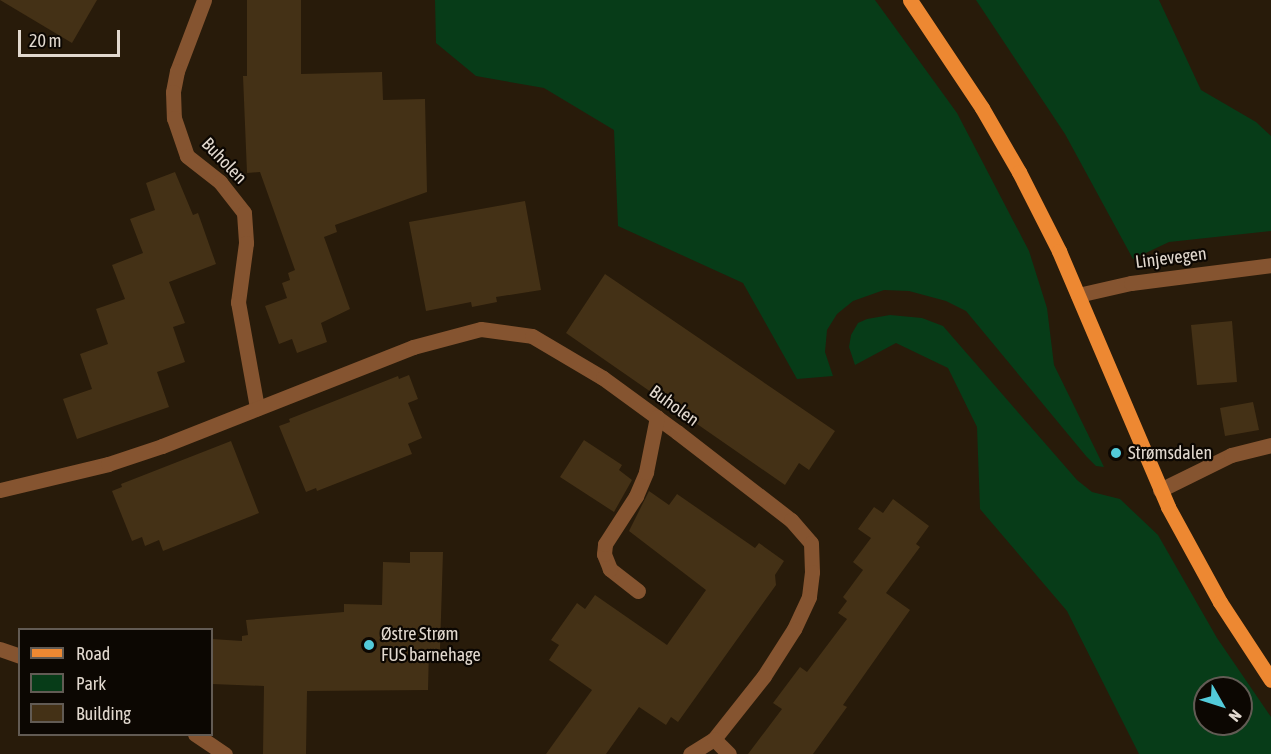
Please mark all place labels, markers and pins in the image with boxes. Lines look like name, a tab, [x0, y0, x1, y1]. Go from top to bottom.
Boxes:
place label: Strømsdalen	[1128, 442, 1212, 464]
marker: Strømsdalen	[1109, 446, 1123, 460]
place label: Østre Strøm FUS barnehage	[381, 624, 481, 666]
marker: Østre Strøm FUS barnehage	[362, 638, 376, 652]

